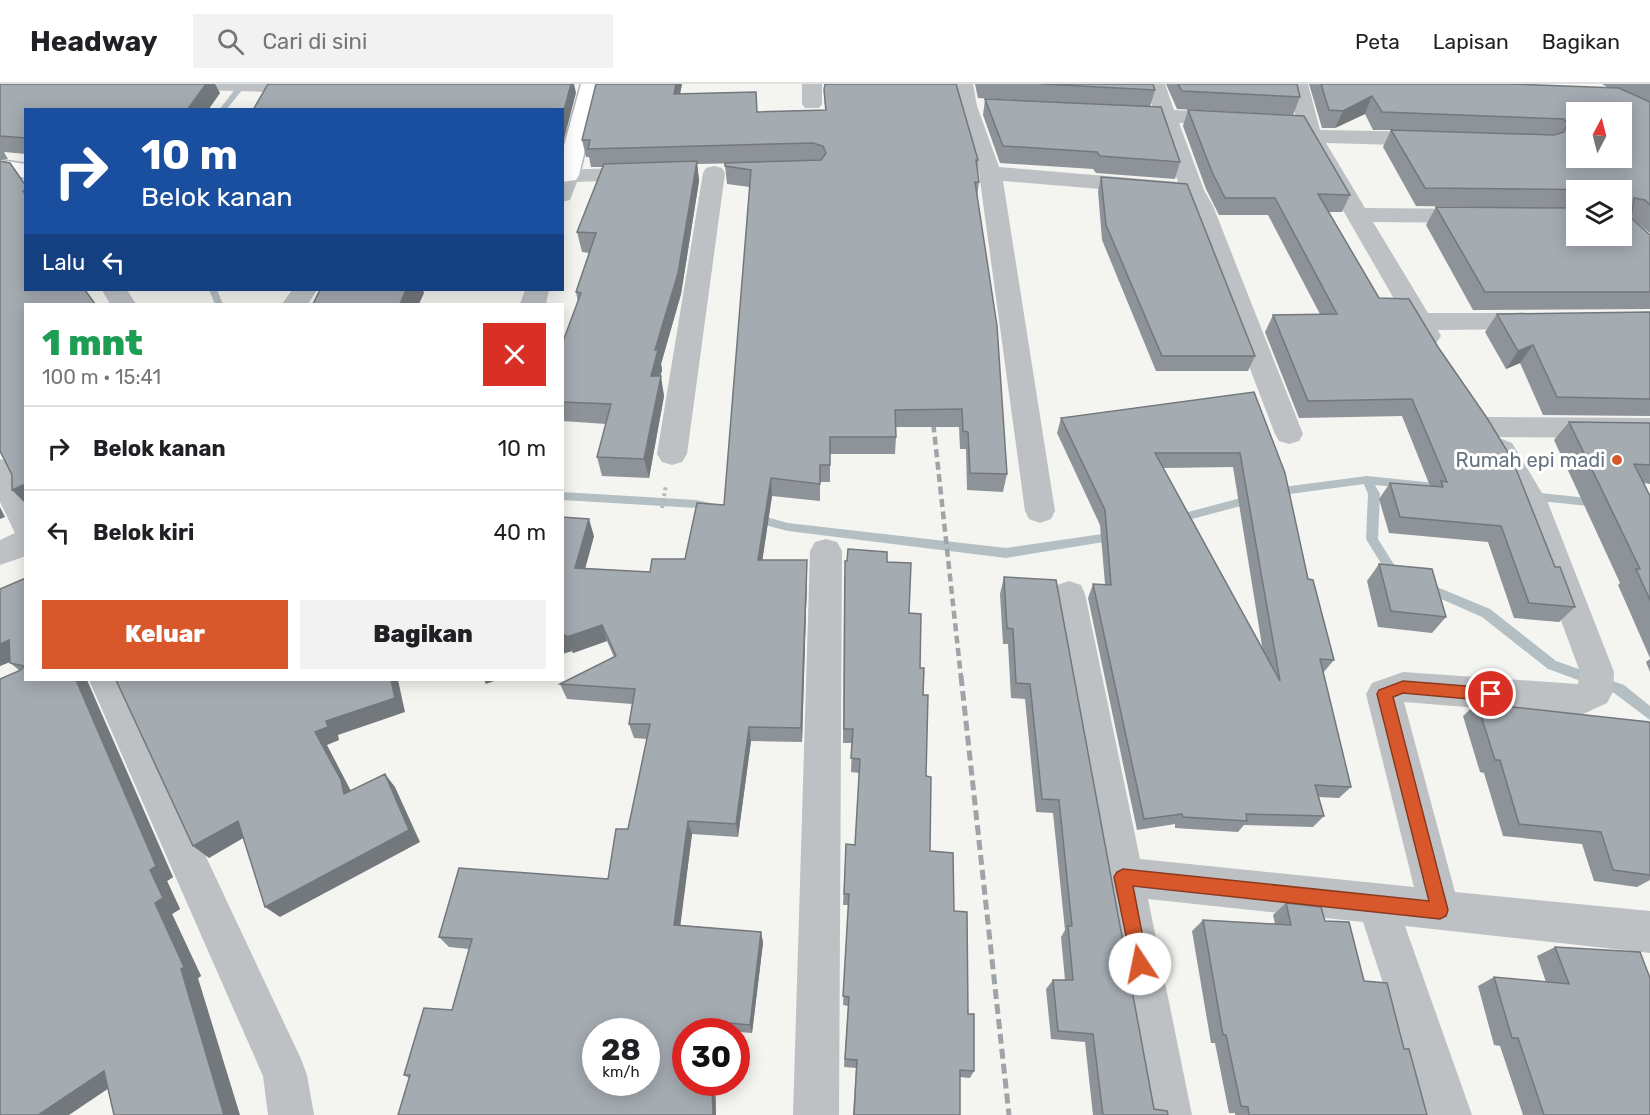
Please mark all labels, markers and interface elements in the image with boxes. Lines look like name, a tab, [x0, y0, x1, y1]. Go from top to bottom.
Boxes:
search box	[193, 14, 613, 68]
text: Headway	[30, 25, 157, 58]
icon: search	[214, 25, 247, 58]
text: Cari di sini	[262, 28, 367, 55]
text: Peta	[1355, 29, 1400, 54]
text: Lapisan	[1433, 29, 1509, 54]
text: Bagikan	[1542, 29, 1620, 54]
north arrow	[1566, 102, 1632, 168]
map controls	[1566, 102, 1632, 246]
text: 10 m	[141, 130, 238, 180]
icon: right	[42, 132, 120, 210]
button: layers	[1566, 180, 1632, 246]
text: Belok kanan	[141, 181, 293, 213]
icon: left	[97, 246, 130, 279]
text: Lalu	[42, 249, 85, 276]
text: 1 mnt	[42, 321, 143, 364]
button: close	[483, 323, 546, 386]
text: 100 m · 15:41	[42, 365, 161, 389]
icon: right	[42, 432, 75, 465]
text: Belok kanan	[93, 435, 226, 462]
text: 10 m	[498, 435, 546, 462]
place label: Rumah epi madi	[1456, 448, 1605, 472]
marker: Rumah epi madi	[1610, 453, 1624, 467]
icon: left	[42, 516, 75, 549]
text: Belok kiri	[93, 519, 194, 546]
text: 40 m	[493, 519, 546, 546]
button: Keluar	[42, 600, 288, 669]
button: Bagikan	[300, 600, 546, 669]
pin	[1465, 668, 1516, 719]
icon: arrive	[1474, 677, 1507, 710]
position arrow	[1108, 932, 1172, 996]
speed limit sign: 30	[672, 1018, 750, 1096]
text: 28	[601, 1032, 641, 1068]
text: km/h	[602, 1063, 640, 1081]

